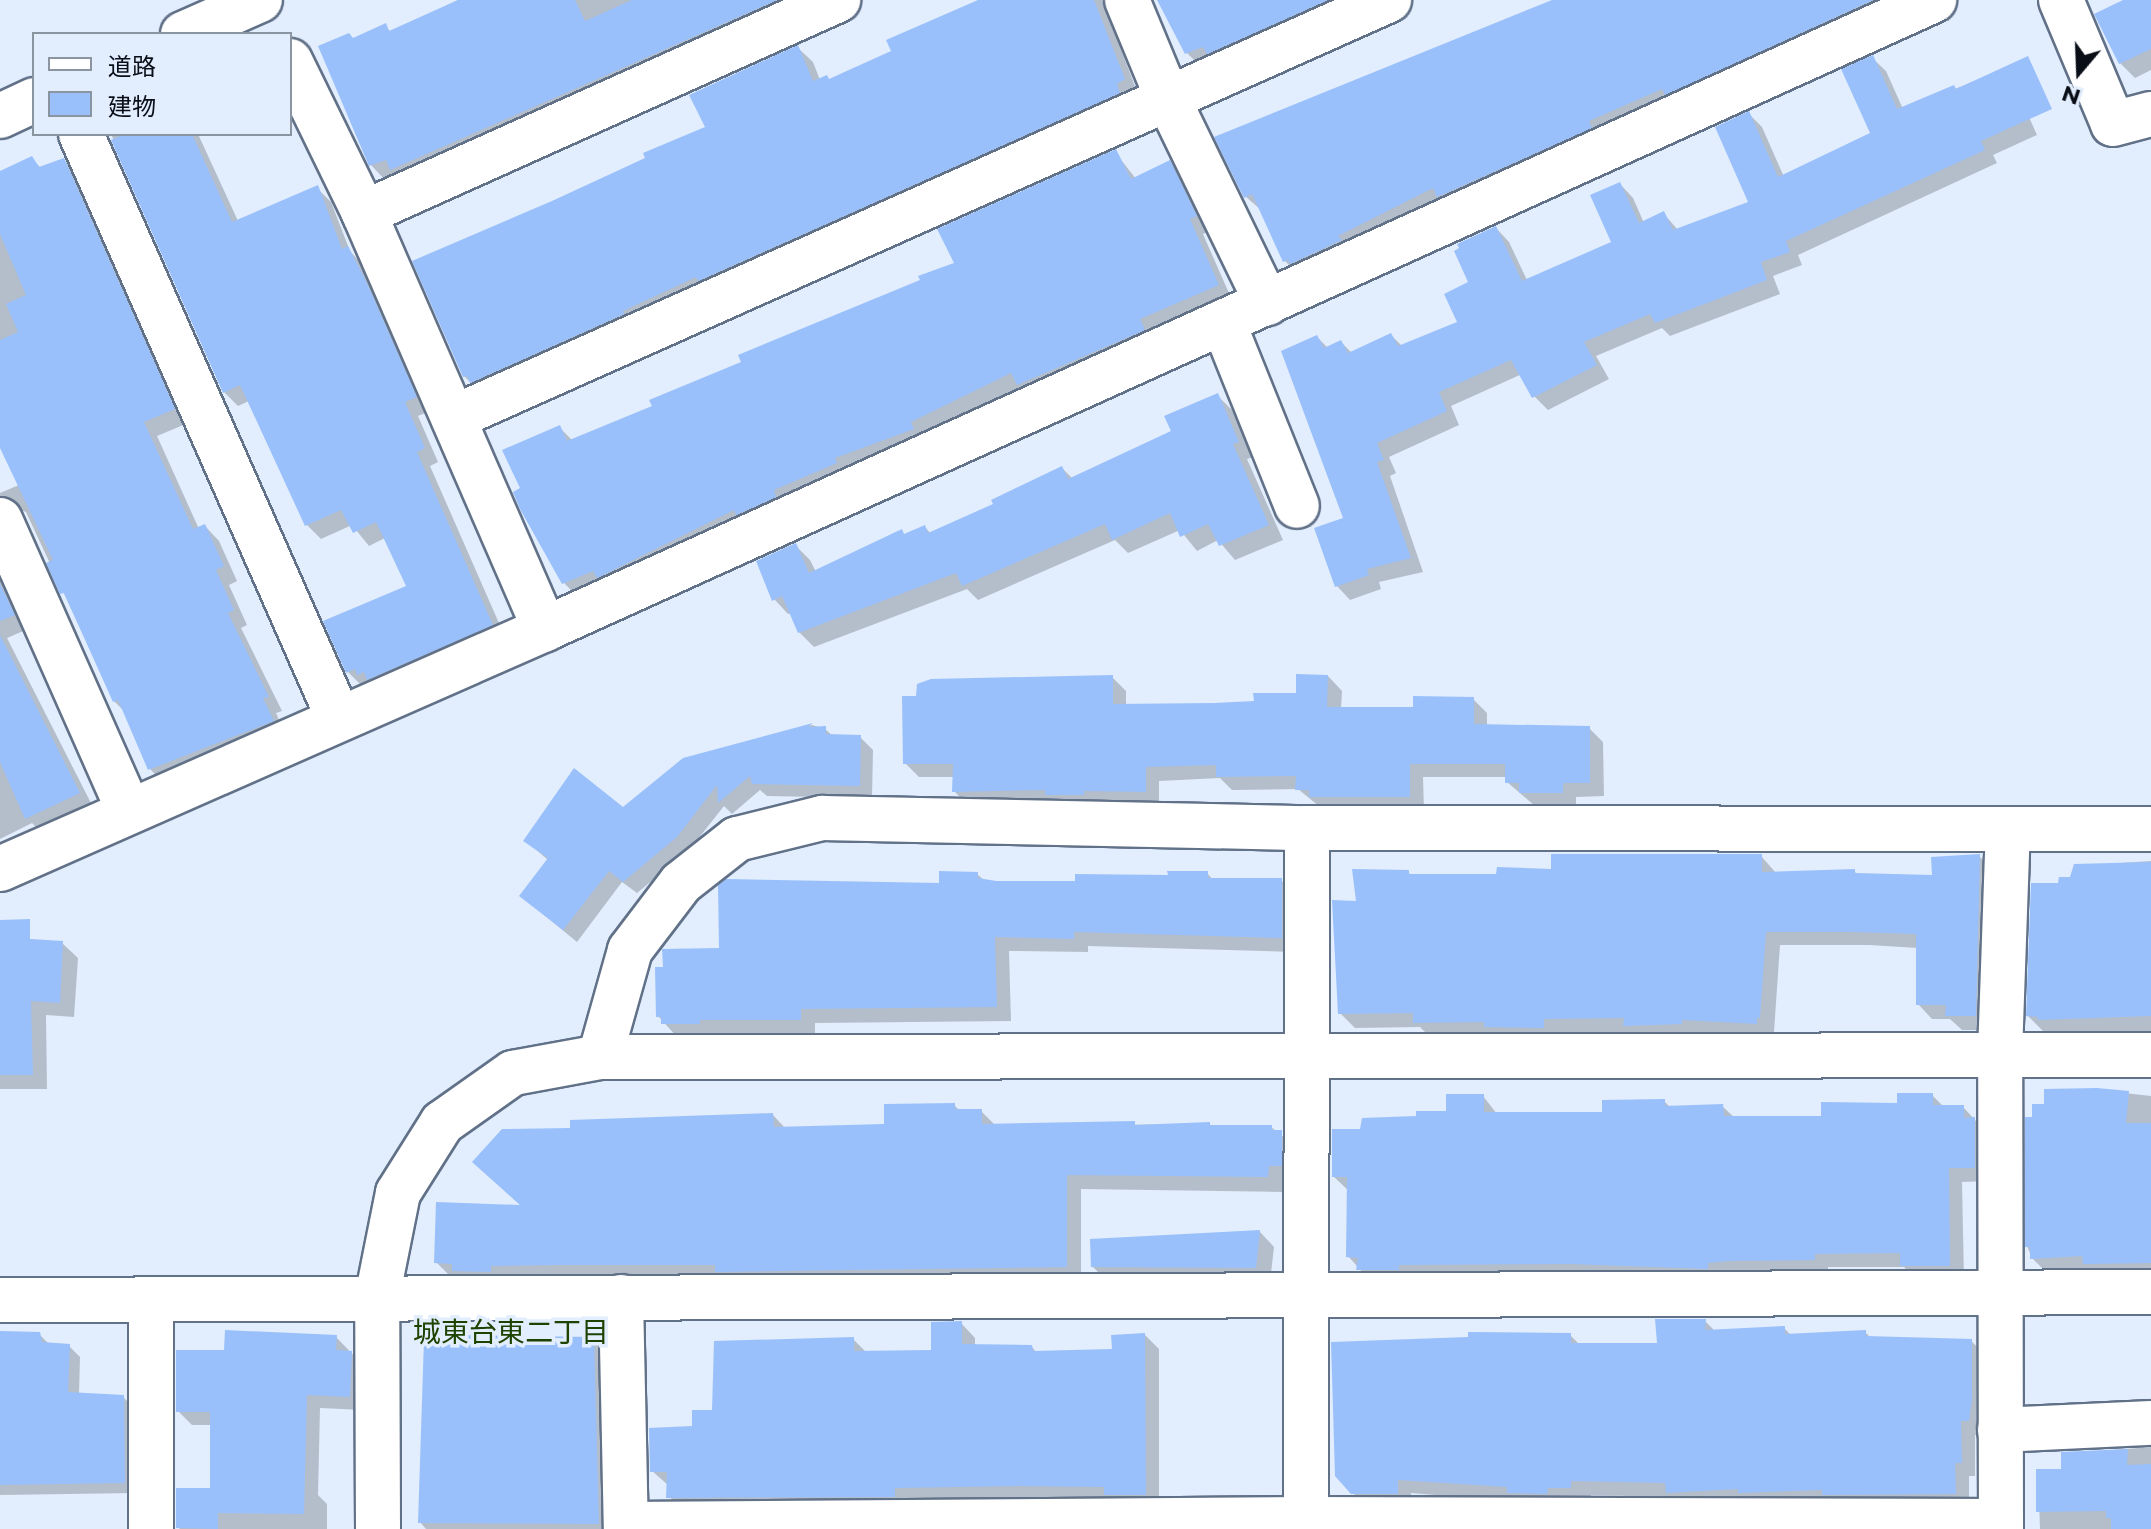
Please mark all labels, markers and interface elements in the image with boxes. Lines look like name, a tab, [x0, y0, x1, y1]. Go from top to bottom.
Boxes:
legend	[32, 32, 292, 136]
north arrow	[2039, 32, 2119, 112]
text: 道路	[108, 52, 156, 81]
text: N	[2058, 80, 2084, 111]
text: 建物	[108, 92, 156, 121]
district label: 城東台東二丁目	[413, 1315, 609, 1349]

